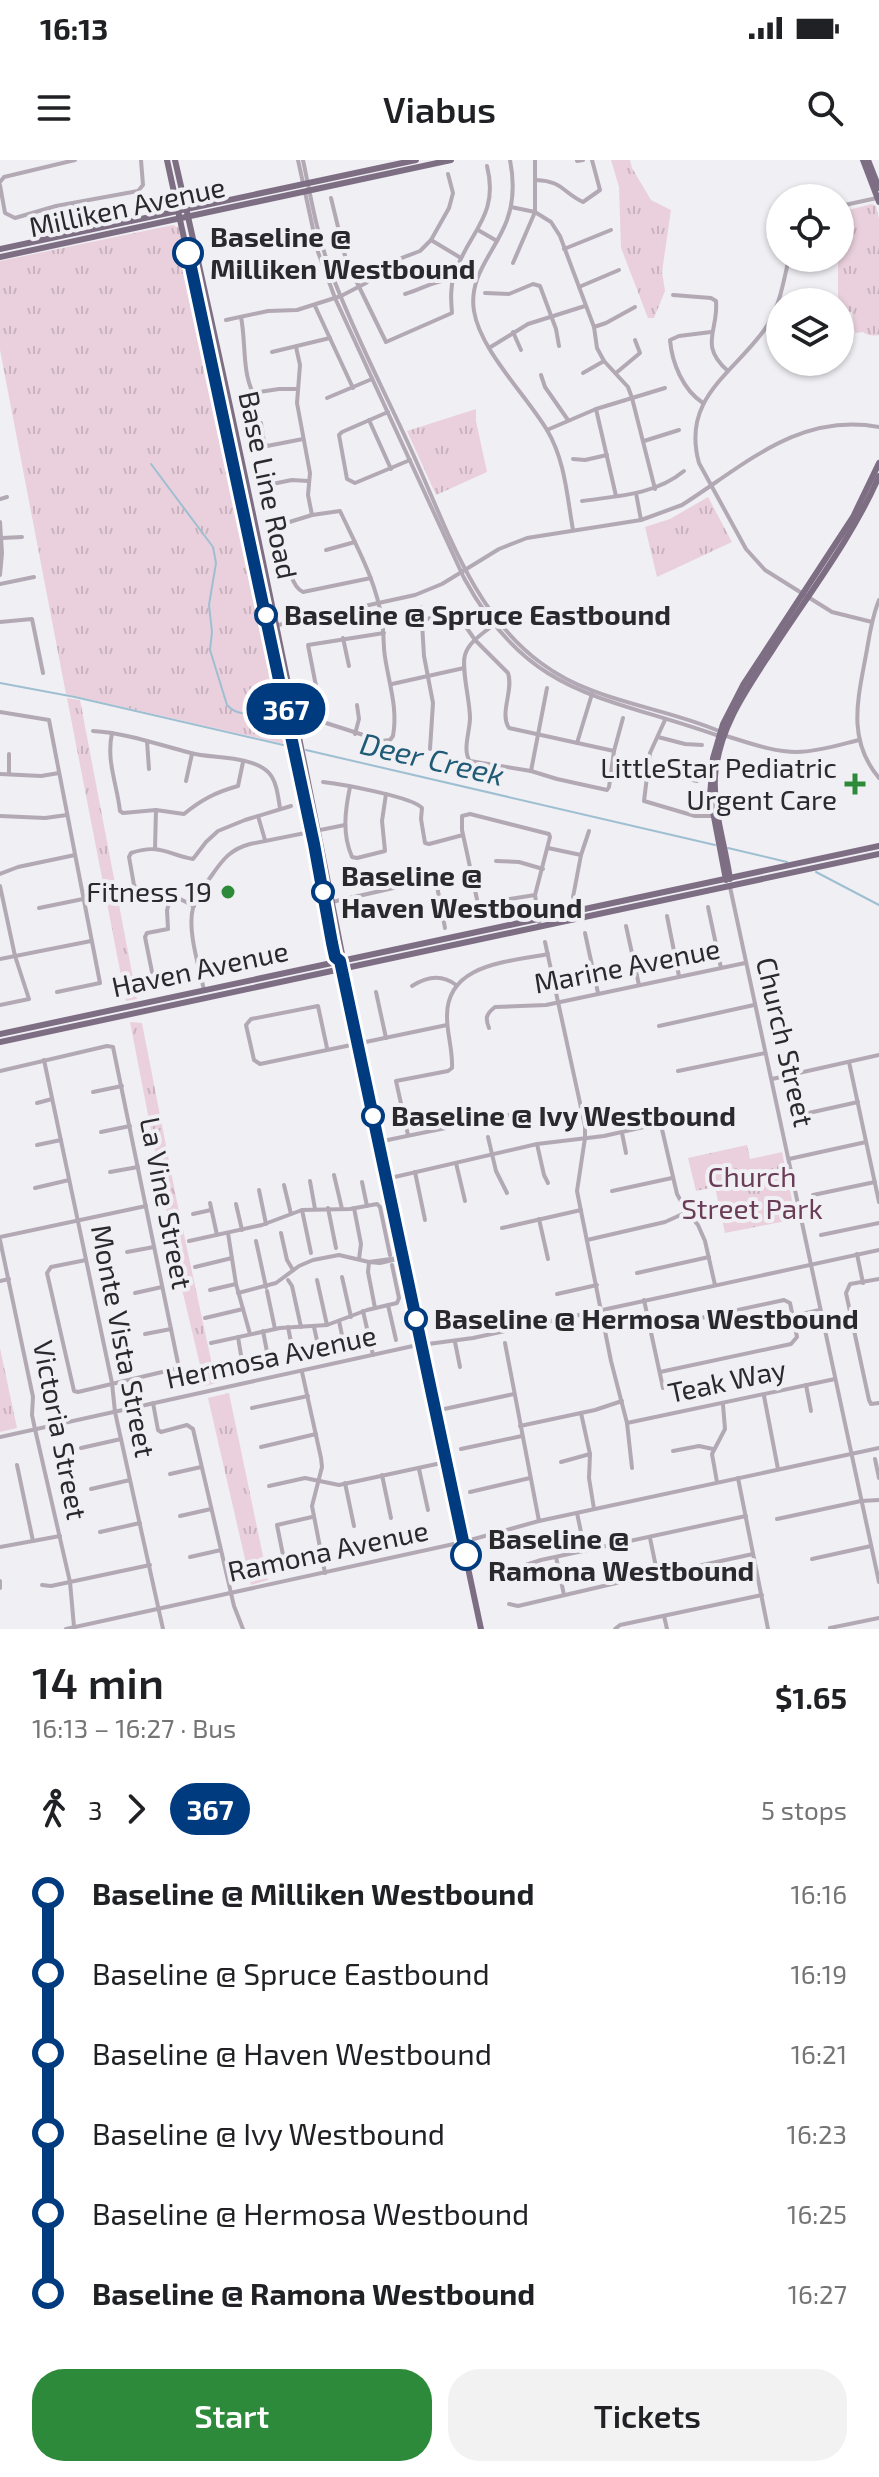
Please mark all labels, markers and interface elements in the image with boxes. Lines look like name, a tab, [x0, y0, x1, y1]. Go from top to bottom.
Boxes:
text: 16:13	[40, 10, 108, 46]
icon: menu	[32, 86, 76, 130]
icon: search	[803, 86, 847, 130]
text: Viabus	[383, 87, 496, 130]
street label: Milliken Avenue	[26, 169, 228, 243]
map controls	[766, 184, 854, 376]
button: locate	[766, 184, 854, 272]
place label: Baseline @ Milliken Westbound	[210, 219, 475, 285]
marker: Baseline @ Milliken Westbound	[173, 238, 203, 268]
button: layers	[766, 288, 854, 376]
street label: Base Line Road	[232, 388, 306, 582]
place label: Baseline @ Spruce Eastbound	[284, 597, 671, 631]
marker: Baseline @ Spruce Eastbound	[255, 604, 277, 626]
line badge: 367	[240, 683, 332, 735]
text: 367	[262, 692, 310, 726]
water label: Deer Creek	[357, 724, 508, 792]
place label: LittleStar Pediatric Urgent Care	[600, 750, 837, 816]
marker: LittleStar Pediatric Urgent Care	[844, 773, 866, 795]
place label: Baseline @ Haven Westbound	[341, 858, 583, 924]
place label: Fitness 19	[86, 874, 212, 908]
marker: Baseline @ Haven Westbound	[312, 881, 334, 903]
marker: Fitness 19	[219, 883, 237, 901]
street label: Marine Avenue	[531, 930, 723, 1000]
street label: Haven Avenue	[108, 933, 291, 1003]
street label: Church Street	[750, 954, 822, 1130]
place label: Baseline @ Ivy Westbound	[391, 1098, 736, 1132]
marker: Baseline @ Ivy Westbound	[362, 1105, 384, 1127]
street label: La Vine Street	[134, 1114, 200, 1292]
park label: Church Street Park	[681, 1159, 823, 1225]
street label: Monte Vista Street	[85, 1222, 163, 1460]
place label: Baseline @ Hermosa Westbound	[434, 1301, 859, 1335]
marker: Baseline @ Hermosa Westbound	[405, 1308, 427, 1330]
street label: Hermosa Avenue	[162, 1317, 379, 1395]
street label: Victoria Street	[27, 1337, 95, 1522]
street label: Teak Way	[665, 1351, 789, 1409]
street label: Ramona Avenue	[224, 1512, 431, 1588]
place label: Baseline @ Ramona Westbound	[488, 1521, 754, 1587]
marker: Baseline @ Ramona Westbound	[451, 1540, 481, 1570]
text: 14 min	[32, 1655, 164, 1708]
text: $1.65	[775, 1679, 847, 1715]
text: 16:13 – 16:27 · Bus	[32, 1712, 236, 1743]
icon: walk	[32, 1787, 76, 1831]
icon: forward	[114, 1787, 158, 1831]
text: 367	[186, 1792, 234, 1826]
text: 3	[88, 1794, 102, 1825]
text: 5 stops	[761, 1794, 847, 1825]
text: Baseline @ Milliken Westbound	[92, 1875, 534, 1911]
text: 16:16	[790, 1878, 847, 1909]
text: Baseline @ Spruce Eastbound	[92, 1955, 490, 1991]
text: 16:19	[790, 1958, 847, 1989]
text: Baseline @ Haven Westbound	[92, 2035, 492, 2071]
text: 16:21	[791, 2038, 847, 2069]
text: Baseline @ Ivy Westbound	[92, 2115, 445, 2151]
text: 16:23	[787, 2118, 847, 2149]
text: Baseline @ Hermosa Westbound	[92, 2195, 529, 2231]
text: 16:25	[787, 2198, 847, 2229]
text: Baseline @ Ramona Westbound	[92, 2275, 535, 2311]
text: 16:27	[788, 2278, 847, 2309]
button: Start	[32, 2369, 432, 2461]
button: Tickets	[448, 2369, 847, 2461]

